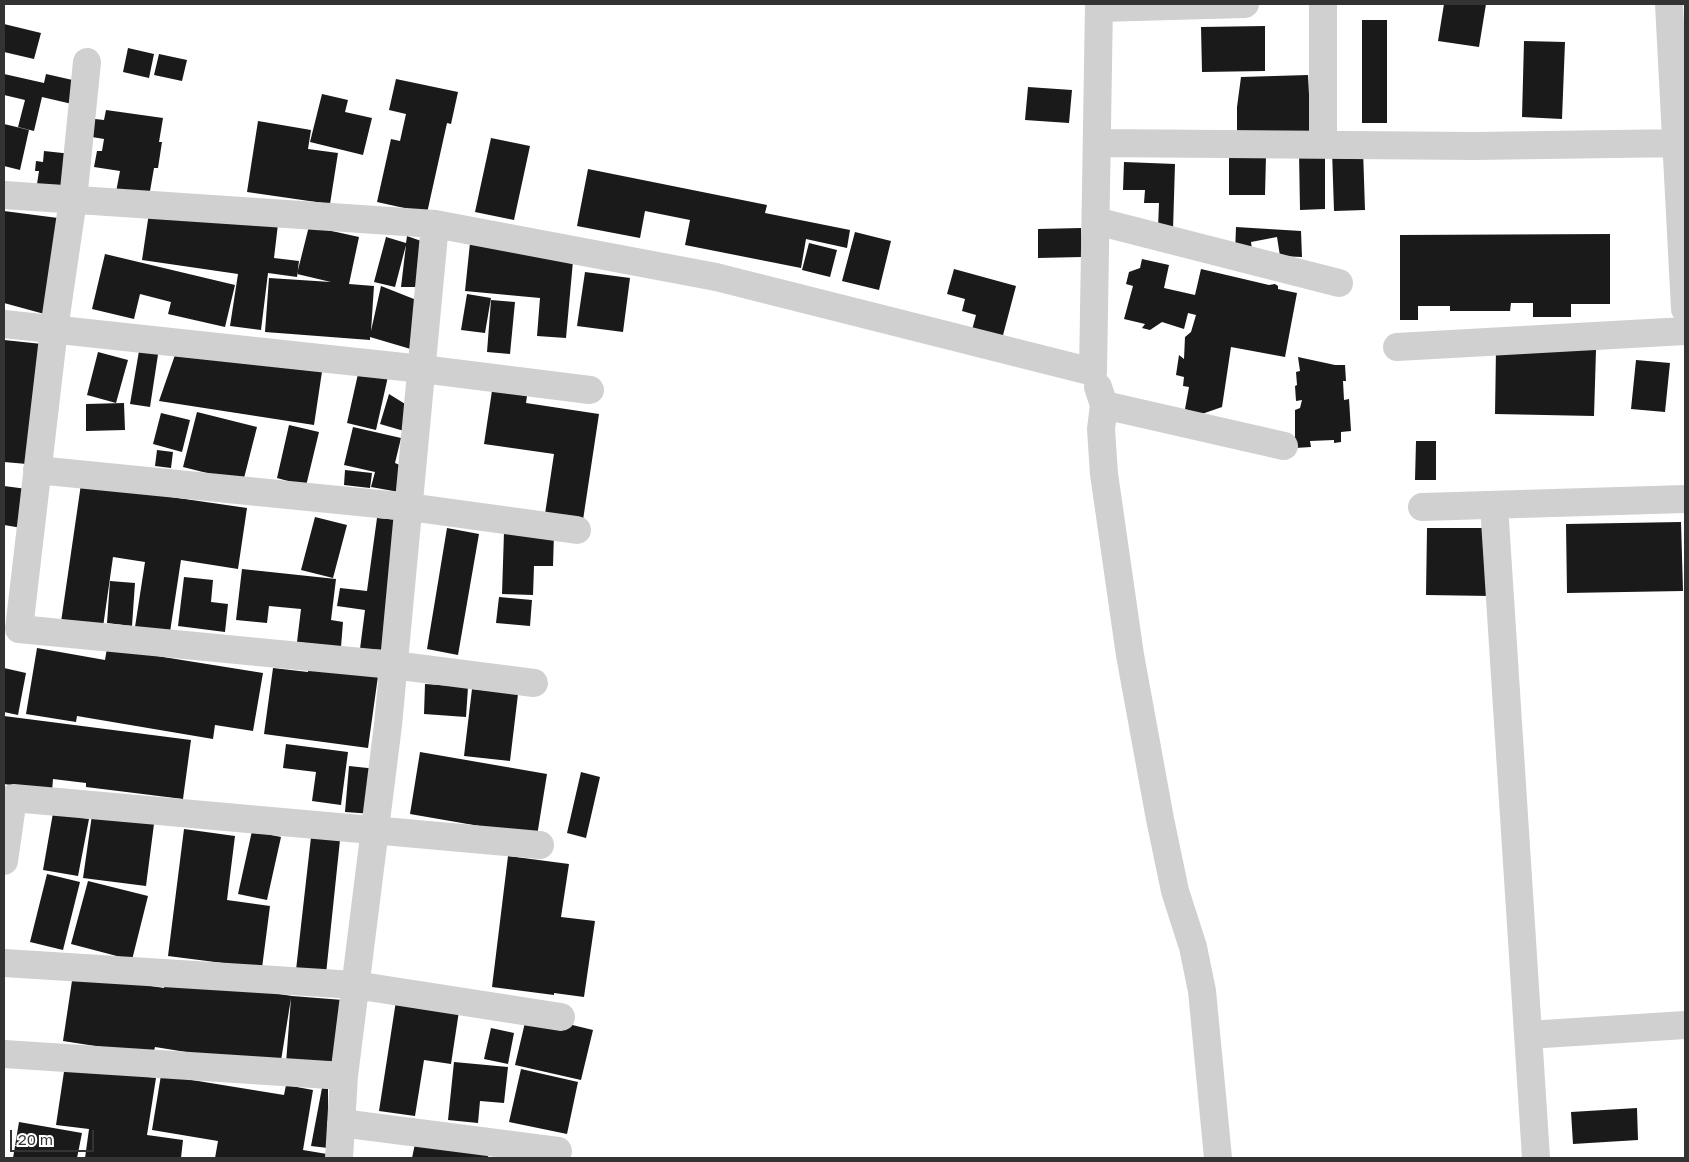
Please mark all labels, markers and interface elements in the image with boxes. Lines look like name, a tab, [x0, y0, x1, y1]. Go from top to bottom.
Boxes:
scale bar	[12, 1120, 96, 1152]
text: 20 m	[18, 1130, 53, 1148]

